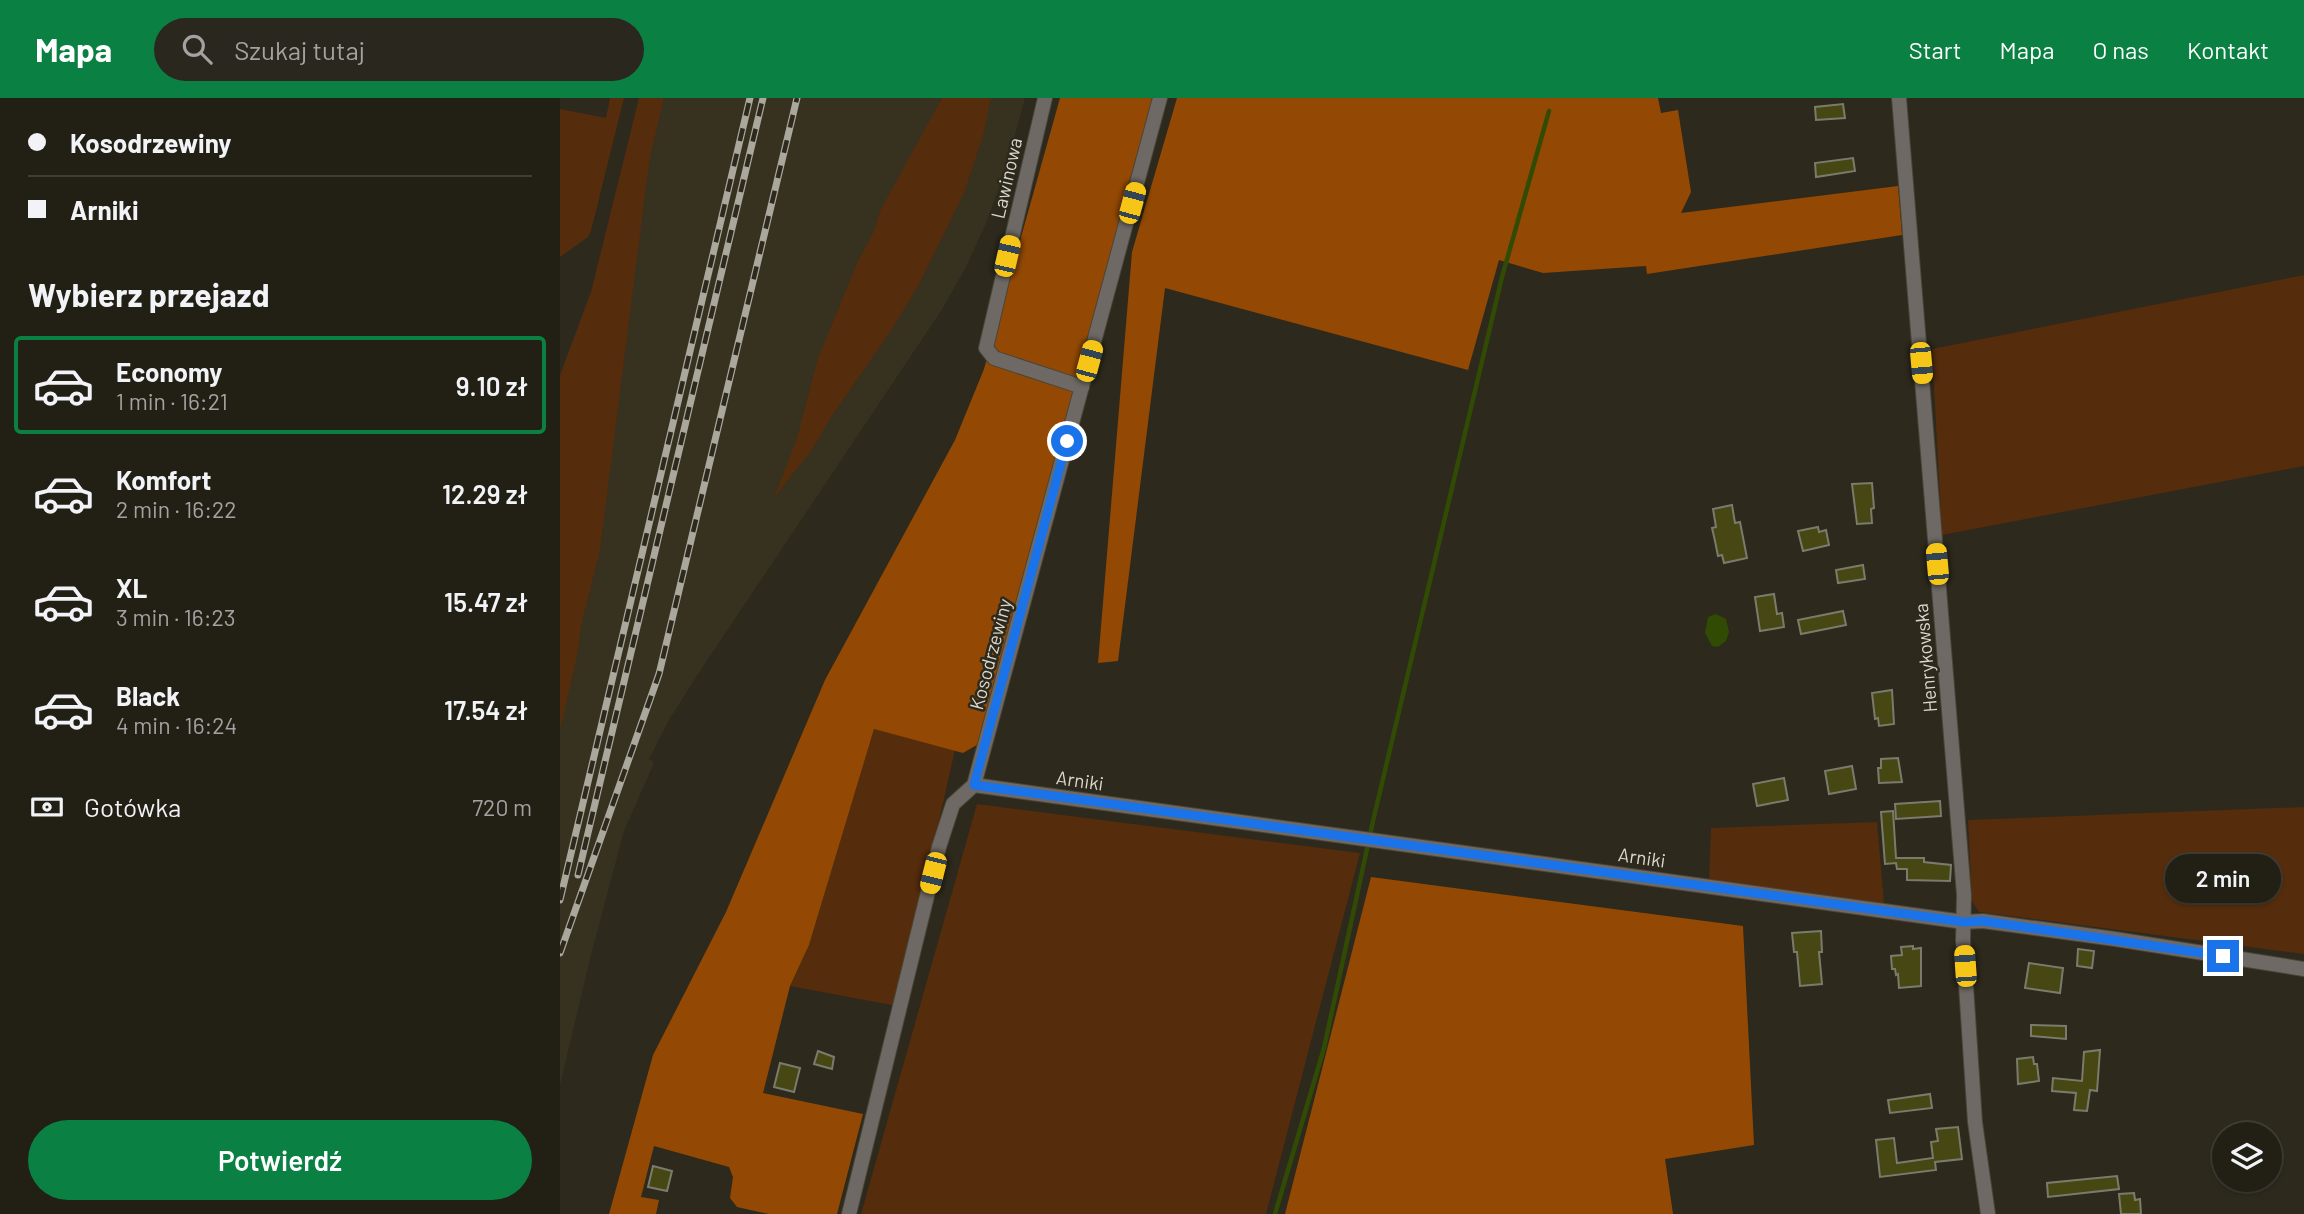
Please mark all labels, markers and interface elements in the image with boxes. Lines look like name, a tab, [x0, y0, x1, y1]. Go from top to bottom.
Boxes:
search box	[154, 18, 644, 81]
text: Mapa	[35, 29, 112, 69]
icon: search	[178, 30, 216, 68]
text: Szukaj tutaj	[234, 34, 365, 65]
text: Start	[1909, 35, 1961, 64]
text: Mapa	[1999, 35, 2054, 64]
text: O nas	[2092, 35, 2149, 64]
text: Kontakt	[2187, 35, 2269, 64]
text: Kosodrzewiny	[70, 127, 231, 158]
street label: Lawinowa	[986, 135, 1026, 221]
car	[1117, 180, 1148, 226]
text: Arniki	[70, 194, 139, 225]
car	[993, 233, 1022, 279]
text: Wybierz przejazd	[28, 275, 270, 313]
car	[1074, 338, 1105, 384]
car	[1909, 341, 1934, 385]
icon: car	[32, 354, 95, 417]
text: Economy	[116, 356, 222, 387]
text: 9.10 zł	[456, 370, 528, 401]
text: 1 min · 16:21	[116, 387, 228, 415]
route start	[1051, 425, 1083, 457]
icon: car	[32, 462, 95, 525]
text: Komfort	[116, 464, 211, 495]
text: 12.29 zł	[442, 478, 528, 509]
text: 2 min · 16:22	[116, 495, 237, 523]
car	[1925, 542, 1950, 586]
icon: car	[32, 570, 95, 633]
text: XL	[116, 572, 147, 603]
text: 15.47 zł	[444, 586, 528, 617]
street label: Kosodrzewiny	[964, 596, 1016, 712]
street label: Henrykowska	[1909, 602, 1941, 714]
text: 3 min · 16:23	[116, 603, 236, 631]
icon: car	[32, 678, 95, 741]
text: Black	[116, 680, 180, 711]
text: 17.54 zł	[444, 694, 528, 725]
text: 4 min · 16:24	[116, 711, 237, 739]
street label: Arniki	[1055, 765, 1105, 795]
icon: cash	[28, 788, 66, 826]
text: Gotówka	[84, 791, 181, 822]
text: 720 m	[472, 793, 532, 821]
street label: Arniki	[1617, 842, 1667, 872]
car	[918, 850, 949, 896]
callout: 2 min	[2165, 854, 2281, 904]
text: 2 min	[2196, 864, 2250, 892]
route end	[2207, 940, 2239, 972]
car	[1954, 944, 1977, 988]
button: Potwierdź	[28, 1120, 532, 1200]
map controls	[2212, 1122, 2282, 1192]
button: layers	[2212, 1122, 2282, 1192]

